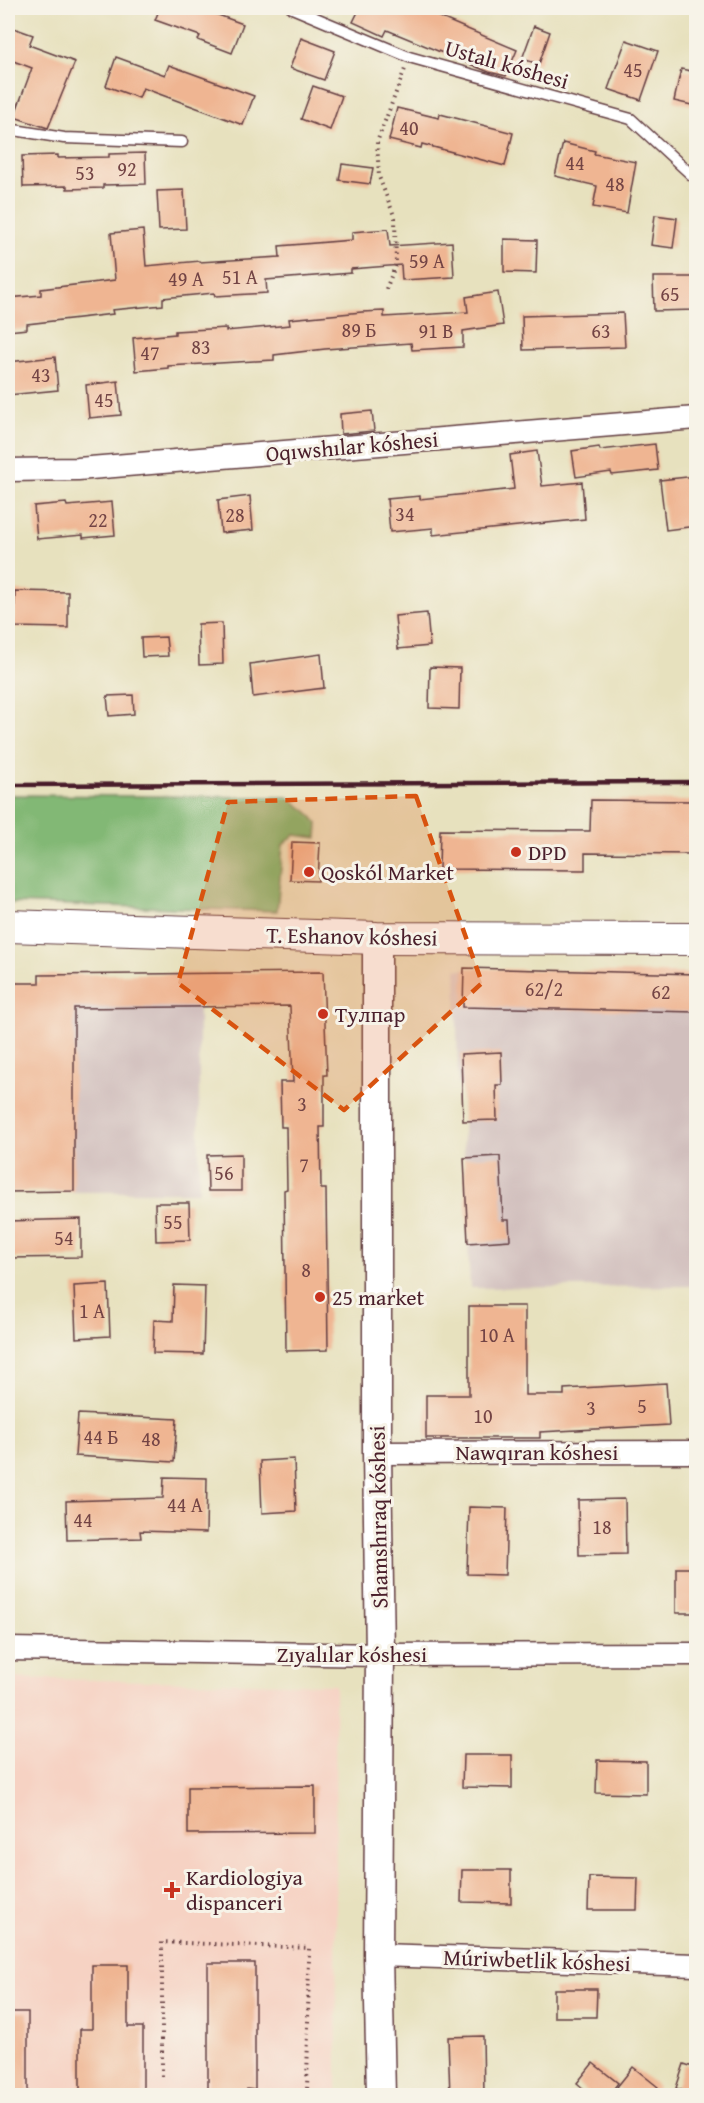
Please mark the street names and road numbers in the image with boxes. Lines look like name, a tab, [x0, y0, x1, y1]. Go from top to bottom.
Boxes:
street label: Ustalı kóshesi	[441, 31, 573, 97]
street label: Oqıwshılar kóshesi	[264, 423, 440, 469]
street label: T. Eshanov kóshesi	[266, 919, 438, 953]
street label: Shamshıraq kóshesi	[360, 1425, 396, 1609]
street label: Nawqıran kóshesi	[456, 1436, 619, 1468]
street label: Zıyalılar kóshesi	[277, 1638, 427, 1670]
street label: Múriwbetlik kóshesi	[443, 1941, 631, 1979]

